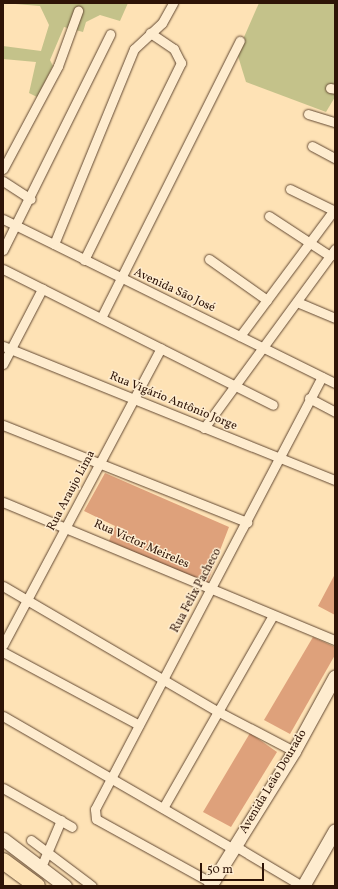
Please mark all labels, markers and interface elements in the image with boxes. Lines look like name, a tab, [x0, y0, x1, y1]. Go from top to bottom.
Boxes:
street label: Avenida São José	[131, 266, 217, 316]
street label: Rua Vigário Antônio Jorge	[107, 370, 239, 434]
street label: Rua Araujo Lima	[45, 448, 99, 534]
street label: Rua Victor Meireles	[91, 517, 191, 573]
street label: Rua Felix Pacheco	[169, 546, 225, 636]
street label: Avenida Leão Dourado	[237, 727, 311, 837]
scale bar	[202, 855, 266, 881]
text: 50 m	[207, 862, 233, 878]

